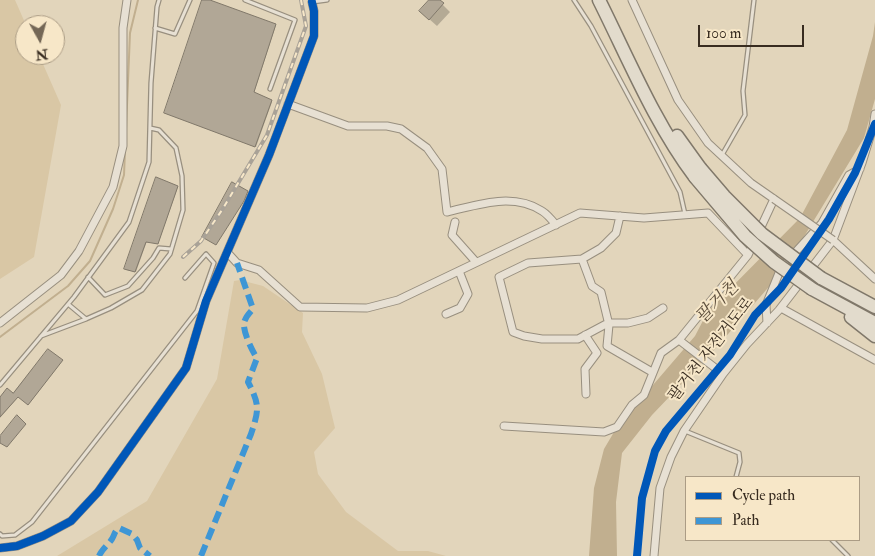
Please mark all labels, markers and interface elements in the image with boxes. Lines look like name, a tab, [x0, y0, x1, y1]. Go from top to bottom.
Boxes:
north arrow	[15, 15, 65, 65]
scale bar	[700, 15, 806, 47]
text: 100 m	[706, 24, 741, 43]
text: N	[35, 45, 49, 64]
water label: 팔거천	[692, 277, 744, 329]
street label: 팔거천 자전거도로	[665, 294, 759, 406]
legend	[685, 476, 860, 541]
text: Cycle path	[732, 486, 795, 505]
text: Path	[732, 511, 759, 530]

